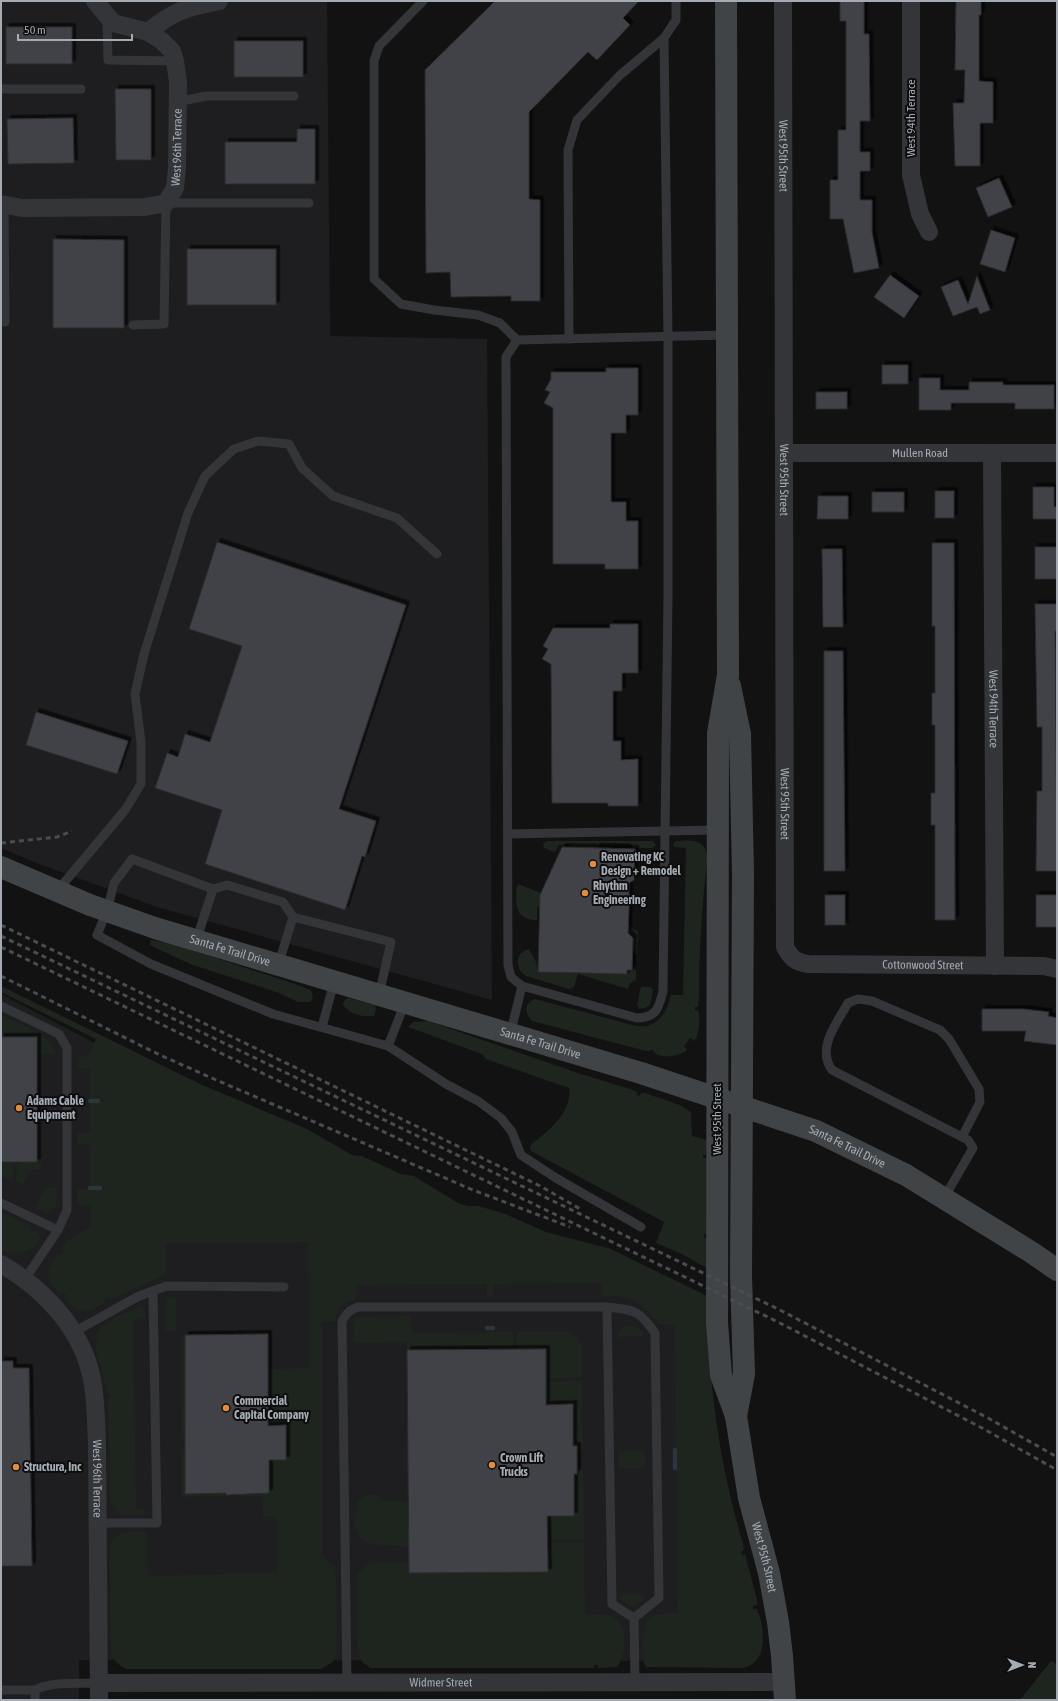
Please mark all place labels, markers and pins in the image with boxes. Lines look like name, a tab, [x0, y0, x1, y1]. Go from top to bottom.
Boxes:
place label: Renovating KC Design + Remodel	[601, 850, 682, 878]
marker: Renovating KC Design + Remodel	[588, 859, 598, 869]
place label: Rhythm Engineering	[593, 879, 647, 907]
marker: Rhythm Engineering	[580, 888, 590, 898]
place label: Adams Cable Equipment	[26, 1094, 84, 1122]
marker: Adams Cable Equipment	[14, 1103, 24, 1113]
place label: Commercial Capital Company	[234, 1394, 309, 1422]
marker: Commercial Capital Company	[221, 1403, 231, 1413]
place label: Crown Lift Trucks	[500, 1451, 544, 1479]
place label: Structura, Inc	[24, 1460, 82, 1474]
marker: Crown Lift Trucks	[487, 1460, 497, 1470]
marker: Structura, Inc	[11, 1462, 21, 1472]

